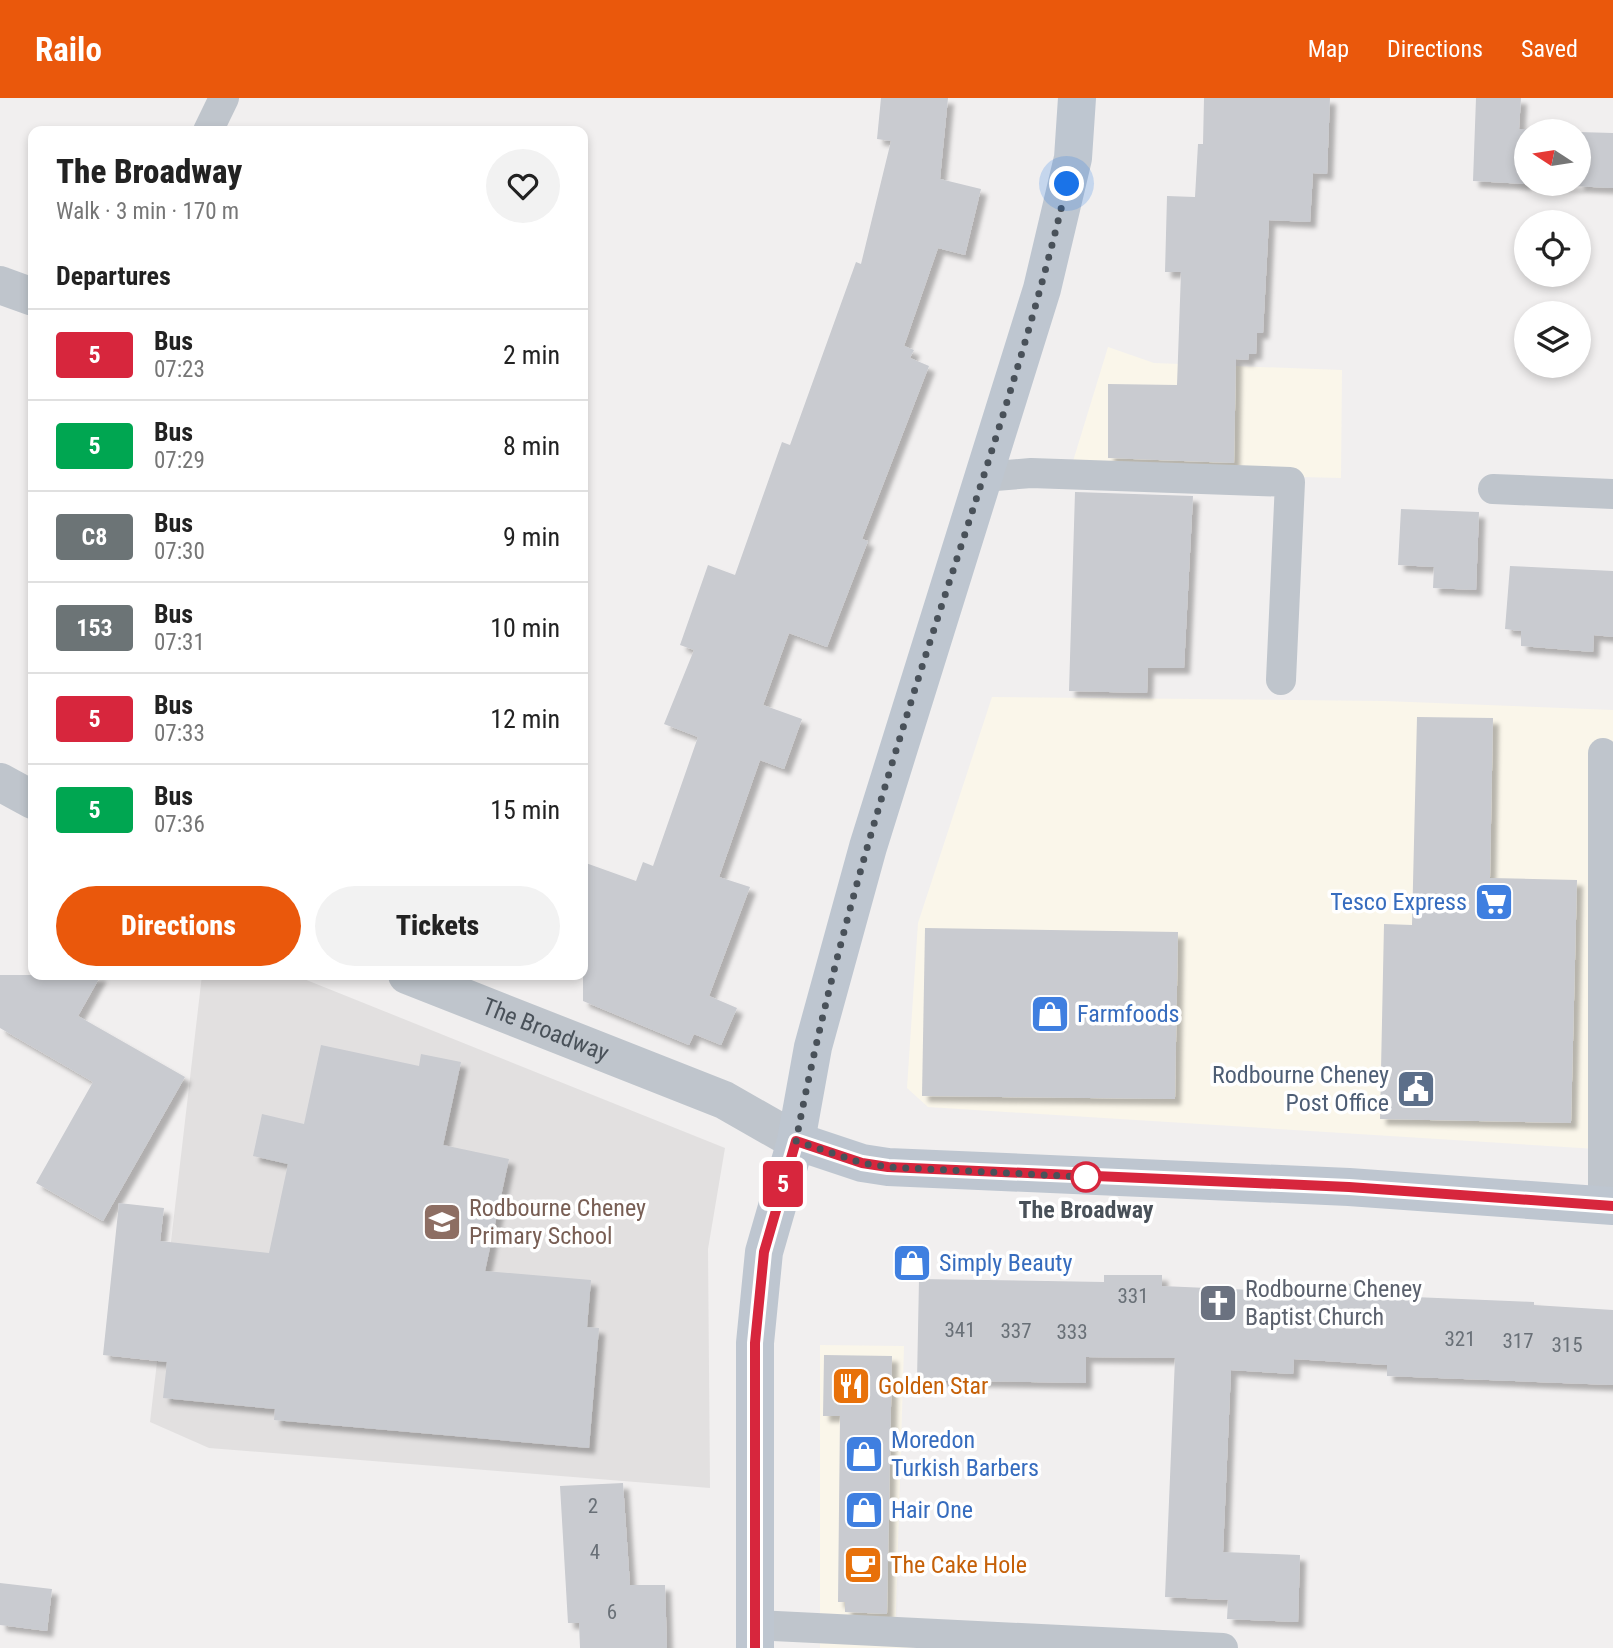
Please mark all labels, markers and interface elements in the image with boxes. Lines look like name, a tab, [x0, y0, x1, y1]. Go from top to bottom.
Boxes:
text: Railo	[35, 30, 102, 69]
text: Map	[1308, 35, 1349, 63]
text: Directions	[1387, 35, 1483, 63]
text: Saved	[1521, 35, 1578, 63]
north arrow	[1514, 119, 1591, 196]
map controls	[1514, 119, 1591, 378]
button: heart	[486, 149, 560, 223]
text: The Broadway	[56, 152, 242, 191]
your location	[1049, 166, 1084, 201]
text: Walk · 3 min · 170 m	[56, 198, 239, 225]
button: locate	[1514, 210, 1591, 287]
text: Departures	[56, 261, 171, 291]
button: layers	[1514, 301, 1591, 378]
text: Bus	[154, 326, 193, 356]
text: 2 min	[503, 340, 560, 370]
text: 5	[88, 341, 101, 369]
text: 07:23	[154, 356, 205, 383]
text: Bus	[154, 417, 193, 447]
text: 8 min	[503, 431, 560, 461]
text: 5	[88, 432, 101, 460]
text: 07:29	[154, 447, 205, 474]
text: Bus	[154, 508, 193, 538]
text: 9 min	[503, 522, 560, 552]
text: C8	[82, 523, 107, 551]
text: 07:30	[154, 538, 205, 565]
text: Bus	[154, 599, 193, 629]
text: 10 min	[490, 613, 560, 643]
text: 153	[76, 614, 113, 642]
text: 07:31	[154, 629, 205, 656]
text: Bus	[154, 690, 193, 720]
text: 12 min	[490, 704, 560, 734]
text: 5	[88, 705, 101, 733]
text: 07:33	[154, 720, 205, 747]
text: Bus	[154, 781, 193, 811]
text: 15 min	[490, 795, 560, 825]
text: 5	[88, 796, 101, 824]
text: 07:36	[154, 811, 205, 838]
supermarket icon: Tesco Express	[1473, 881, 1515, 923]
button: Directions	[56, 886, 301, 966]
button: Tickets	[315, 886, 560, 966]
place label: Tesco Express	[1330, 888, 1467, 916]
street label: The Broadway	[478, 992, 613, 1067]
shop icon: Farmfoods	[1029, 993, 1071, 1035]
place label: Farmfoods	[1077, 1000, 1180, 1028]
place label: Rodbourne Cheney Post Office	[1212, 1061, 1389, 1117]
public building icon: Rodbourne Cheney Post Office	[1395, 1068, 1437, 1110]
line badge: 5	[760, 1161, 806, 1207]
marker: The Broadway	[1071, 1162, 1101, 1192]
text: 5	[777, 1170, 789, 1198]
place label: Rodbourne Cheney Primary School	[469, 1194, 646, 1250]
place label: The Broadway	[1018, 1196, 1154, 1224]
school or university icon: Rodbourne Cheney Primary School	[421, 1201, 463, 1243]
shop icon: Simply Beauty	[891, 1242, 933, 1284]
place label: Simply Beauty	[939, 1249, 1072, 1277]
place label: Rodbourne Cheney Baptist Church	[1245, 1275, 1422, 1331]
church icon: Rodbourne Cheney Baptist Church	[1197, 1282, 1239, 1324]
house number: 331	[1117, 1284, 1149, 1308]
house number: 341	[944, 1318, 976, 1342]
house number: 337	[1000, 1319, 1032, 1343]
house number: 333	[1056, 1320, 1088, 1344]
house number: 321	[1444, 1327, 1476, 1351]
house number: 317	[1502, 1329, 1534, 1353]
house number: 315	[1551, 1333, 1583, 1357]
restaurant icon: Golden Star	[830, 1365, 872, 1407]
place label: Golden Star	[878, 1372, 988, 1400]
place label: Moredon Turkish Barbers	[891, 1426, 1039, 1482]
shop icon: Moredon Turkish Barbers	[843, 1433, 885, 1475]
shop icon: Hair One	[843, 1489, 885, 1531]
house number: 2	[588, 1494, 598, 1518]
place label: Hair One	[891, 1496, 973, 1524]
house number: 4	[590, 1540, 600, 1564]
cafe icon: The Cake Hole	[842, 1544, 884, 1586]
place label: The Cake Hole	[890, 1551, 1027, 1579]
house number: 6	[607, 1600, 617, 1624]

